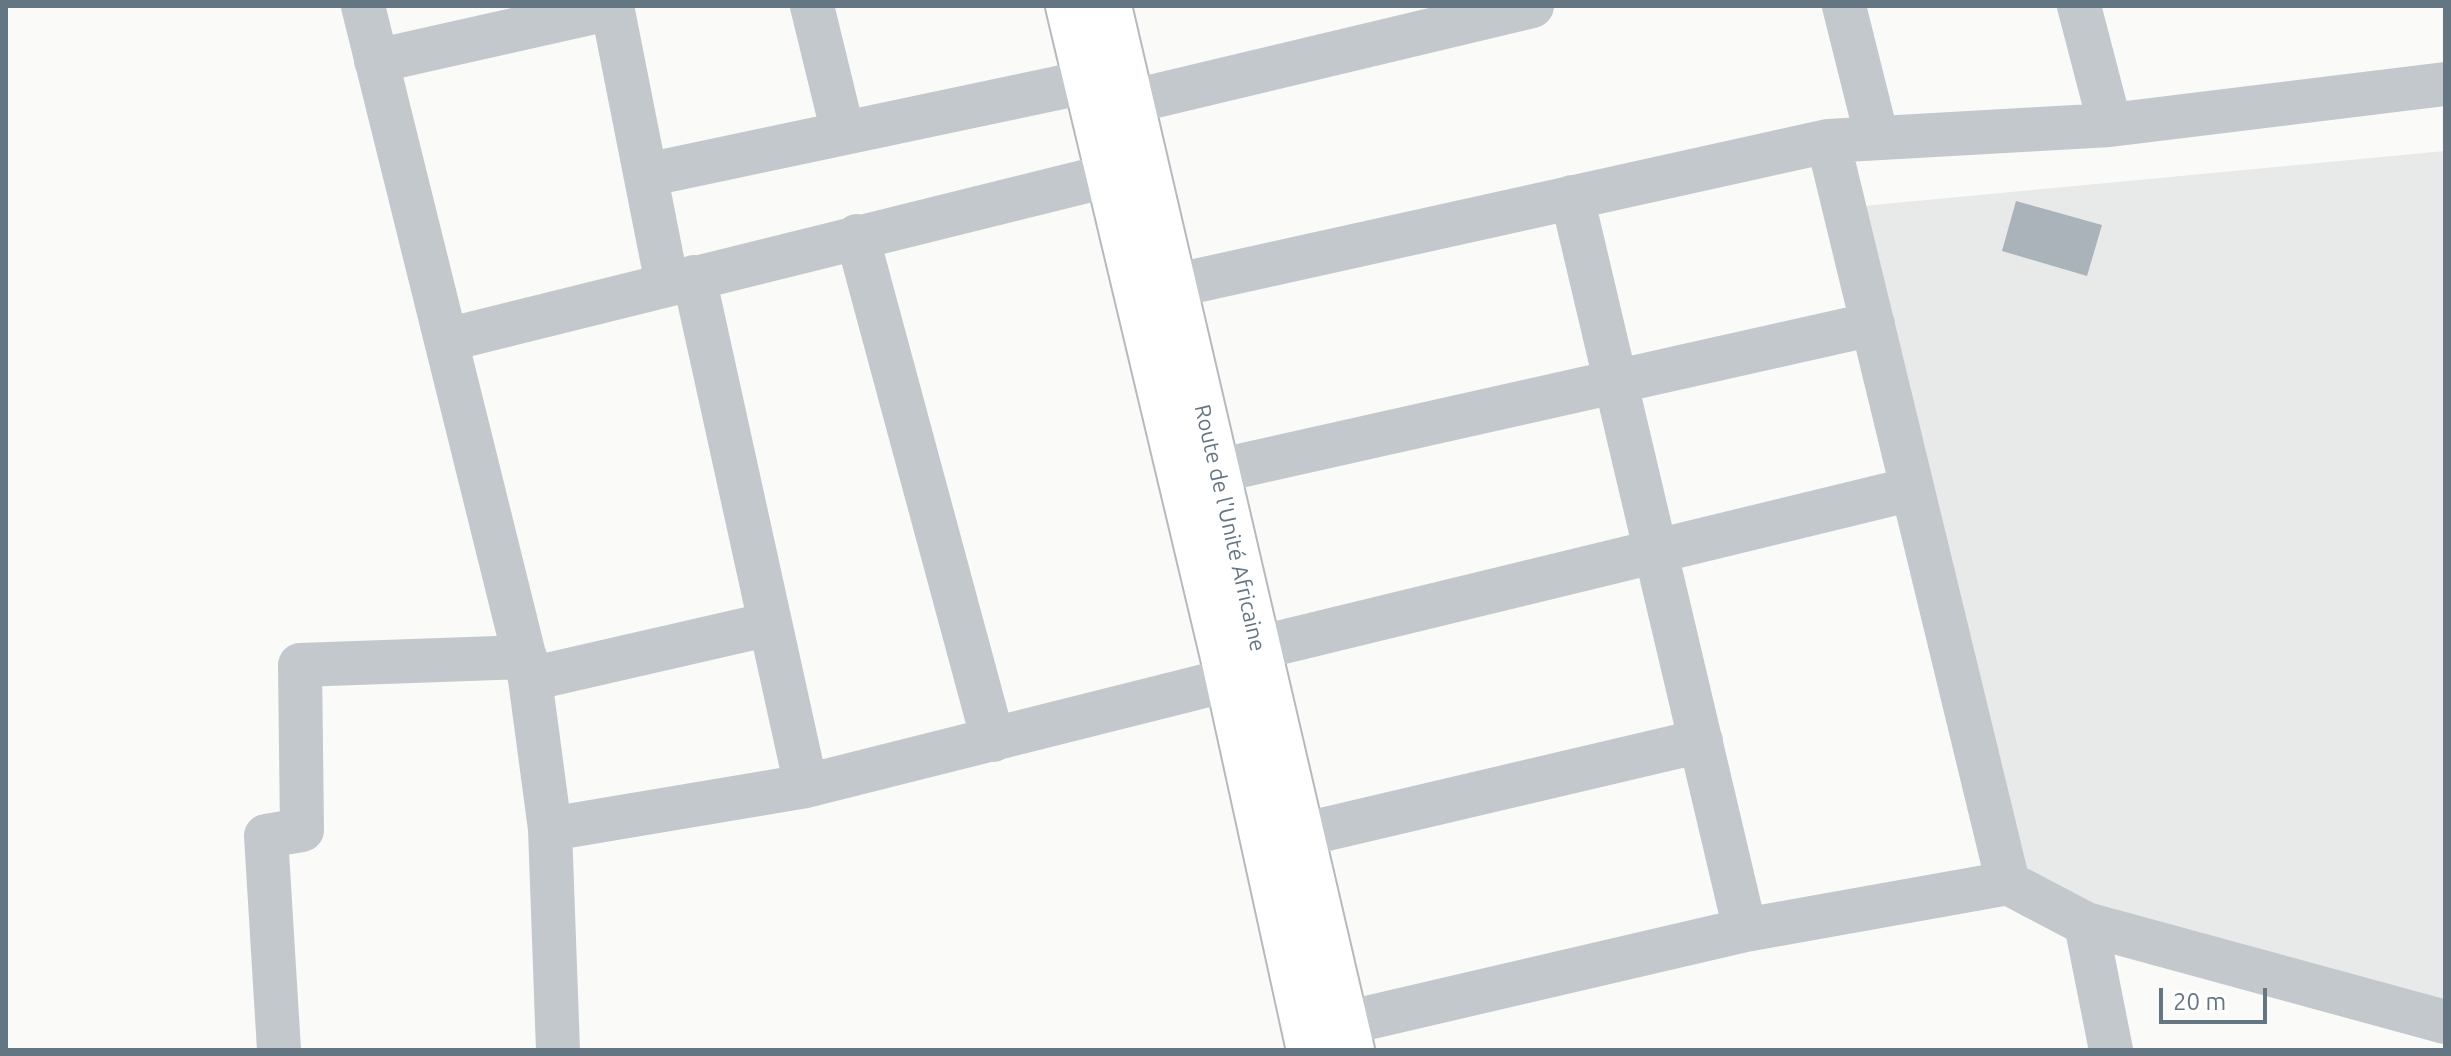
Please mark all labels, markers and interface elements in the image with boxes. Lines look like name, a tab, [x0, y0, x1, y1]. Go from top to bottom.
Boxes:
street label: Route de l'Unité Africaine	[1189, 402, 1271, 654]
scale bar	[2163, 972, 2271, 1022]
text: 20 m	[2173, 988, 2226, 1015]

